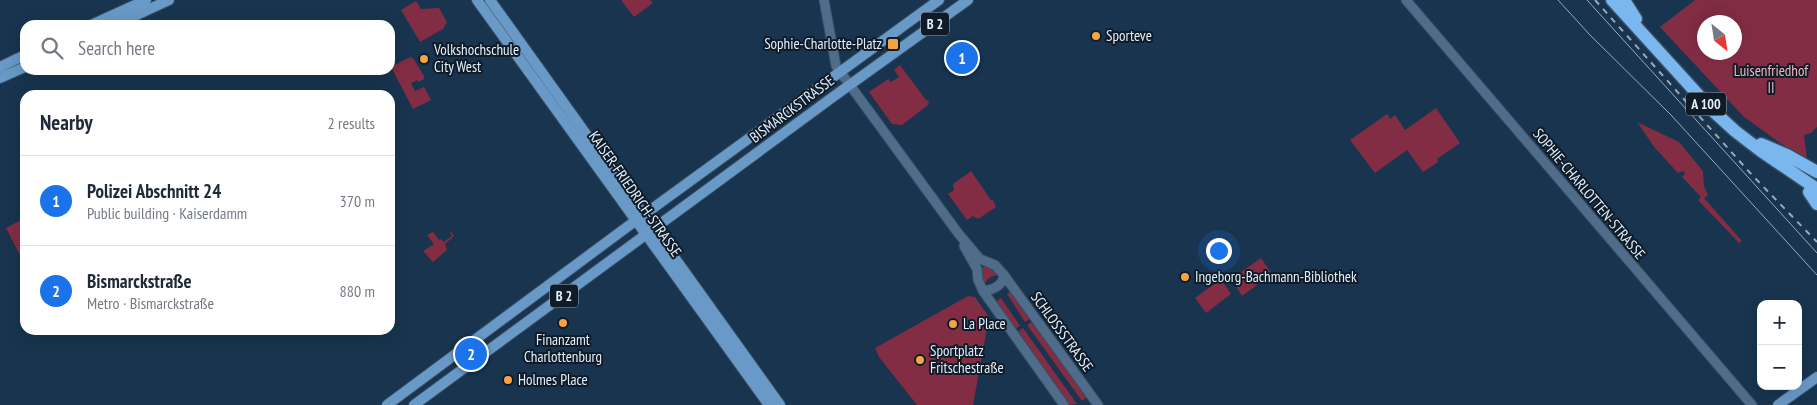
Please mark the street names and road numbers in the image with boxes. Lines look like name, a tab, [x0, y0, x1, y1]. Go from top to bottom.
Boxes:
road number: B 2	[921, 12, 949, 36]
street label: BISMARCKSTRASSE	[746, 71, 838, 147]
road number: A 100	[1686, 92, 1726, 116]
street label: SOPHIE-CHARLOTTEN-STRASSE	[1529, 124, 1650, 263]
street label: KAISER-FRIEDRICH-STRASSE	[585, 127, 686, 260]
road number: B 2	[550, 284, 578, 308]
street label: SCHLOSSSTRASSE	[1027, 288, 1098, 375]

